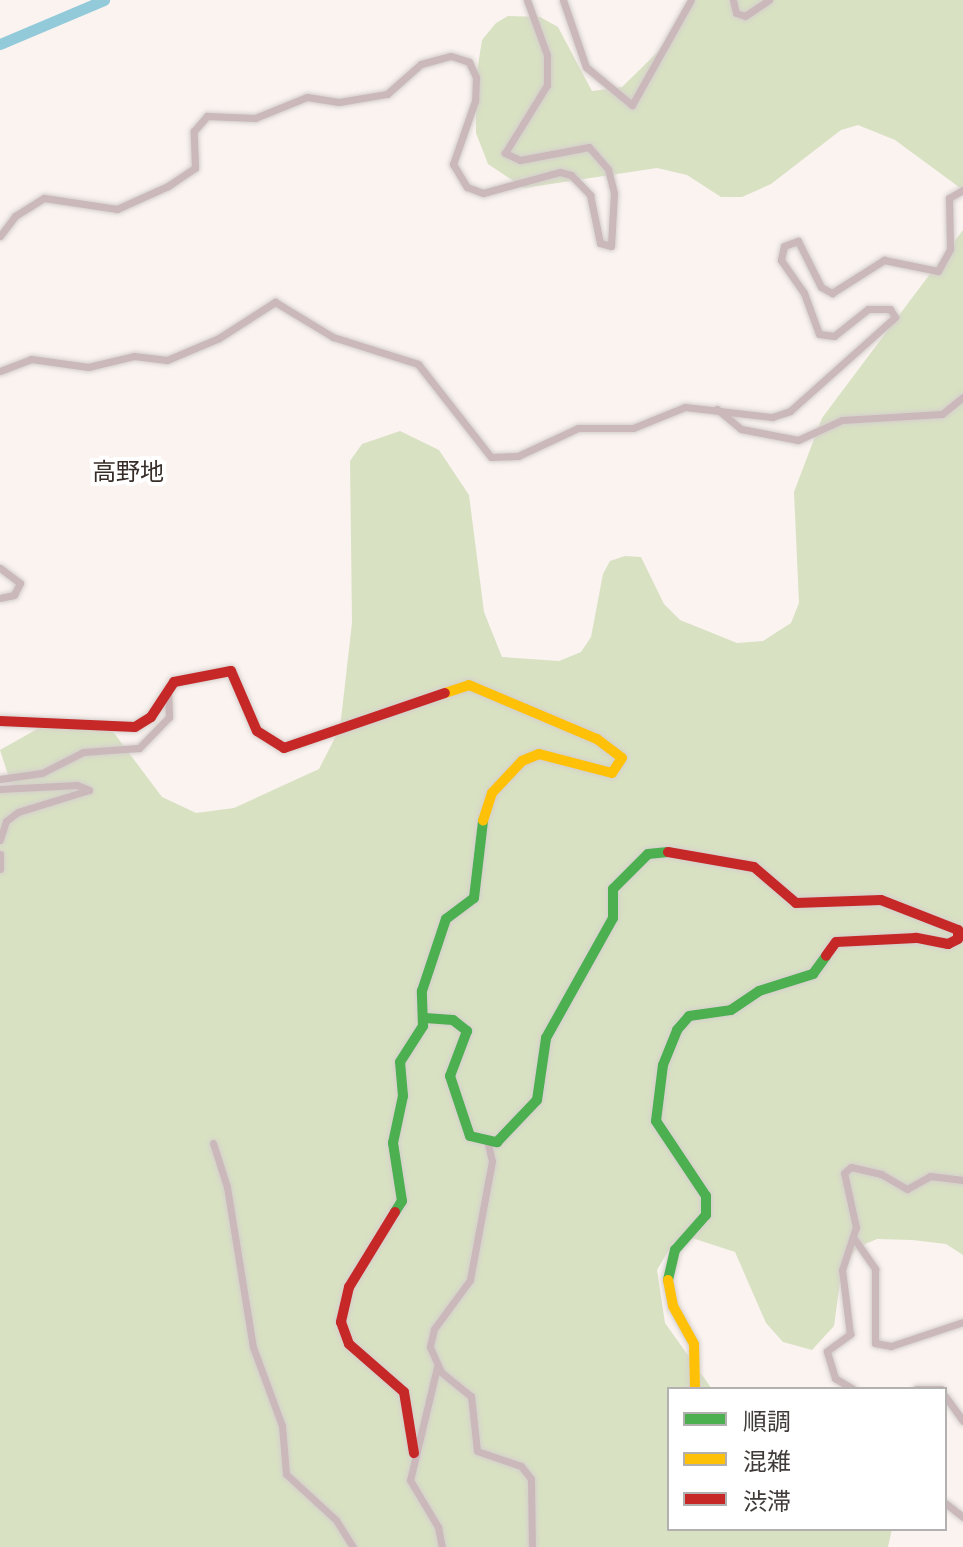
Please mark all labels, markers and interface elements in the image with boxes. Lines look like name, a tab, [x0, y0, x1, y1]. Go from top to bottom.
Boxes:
district label: 高野地	[92, 458, 164, 486]
legend	[667, 1387, 947, 1531]
text: 順調	[743, 1407, 791, 1436]
text: 混雑	[743, 1447, 791, 1476]
text: 渋滞	[743, 1487, 791, 1516]

